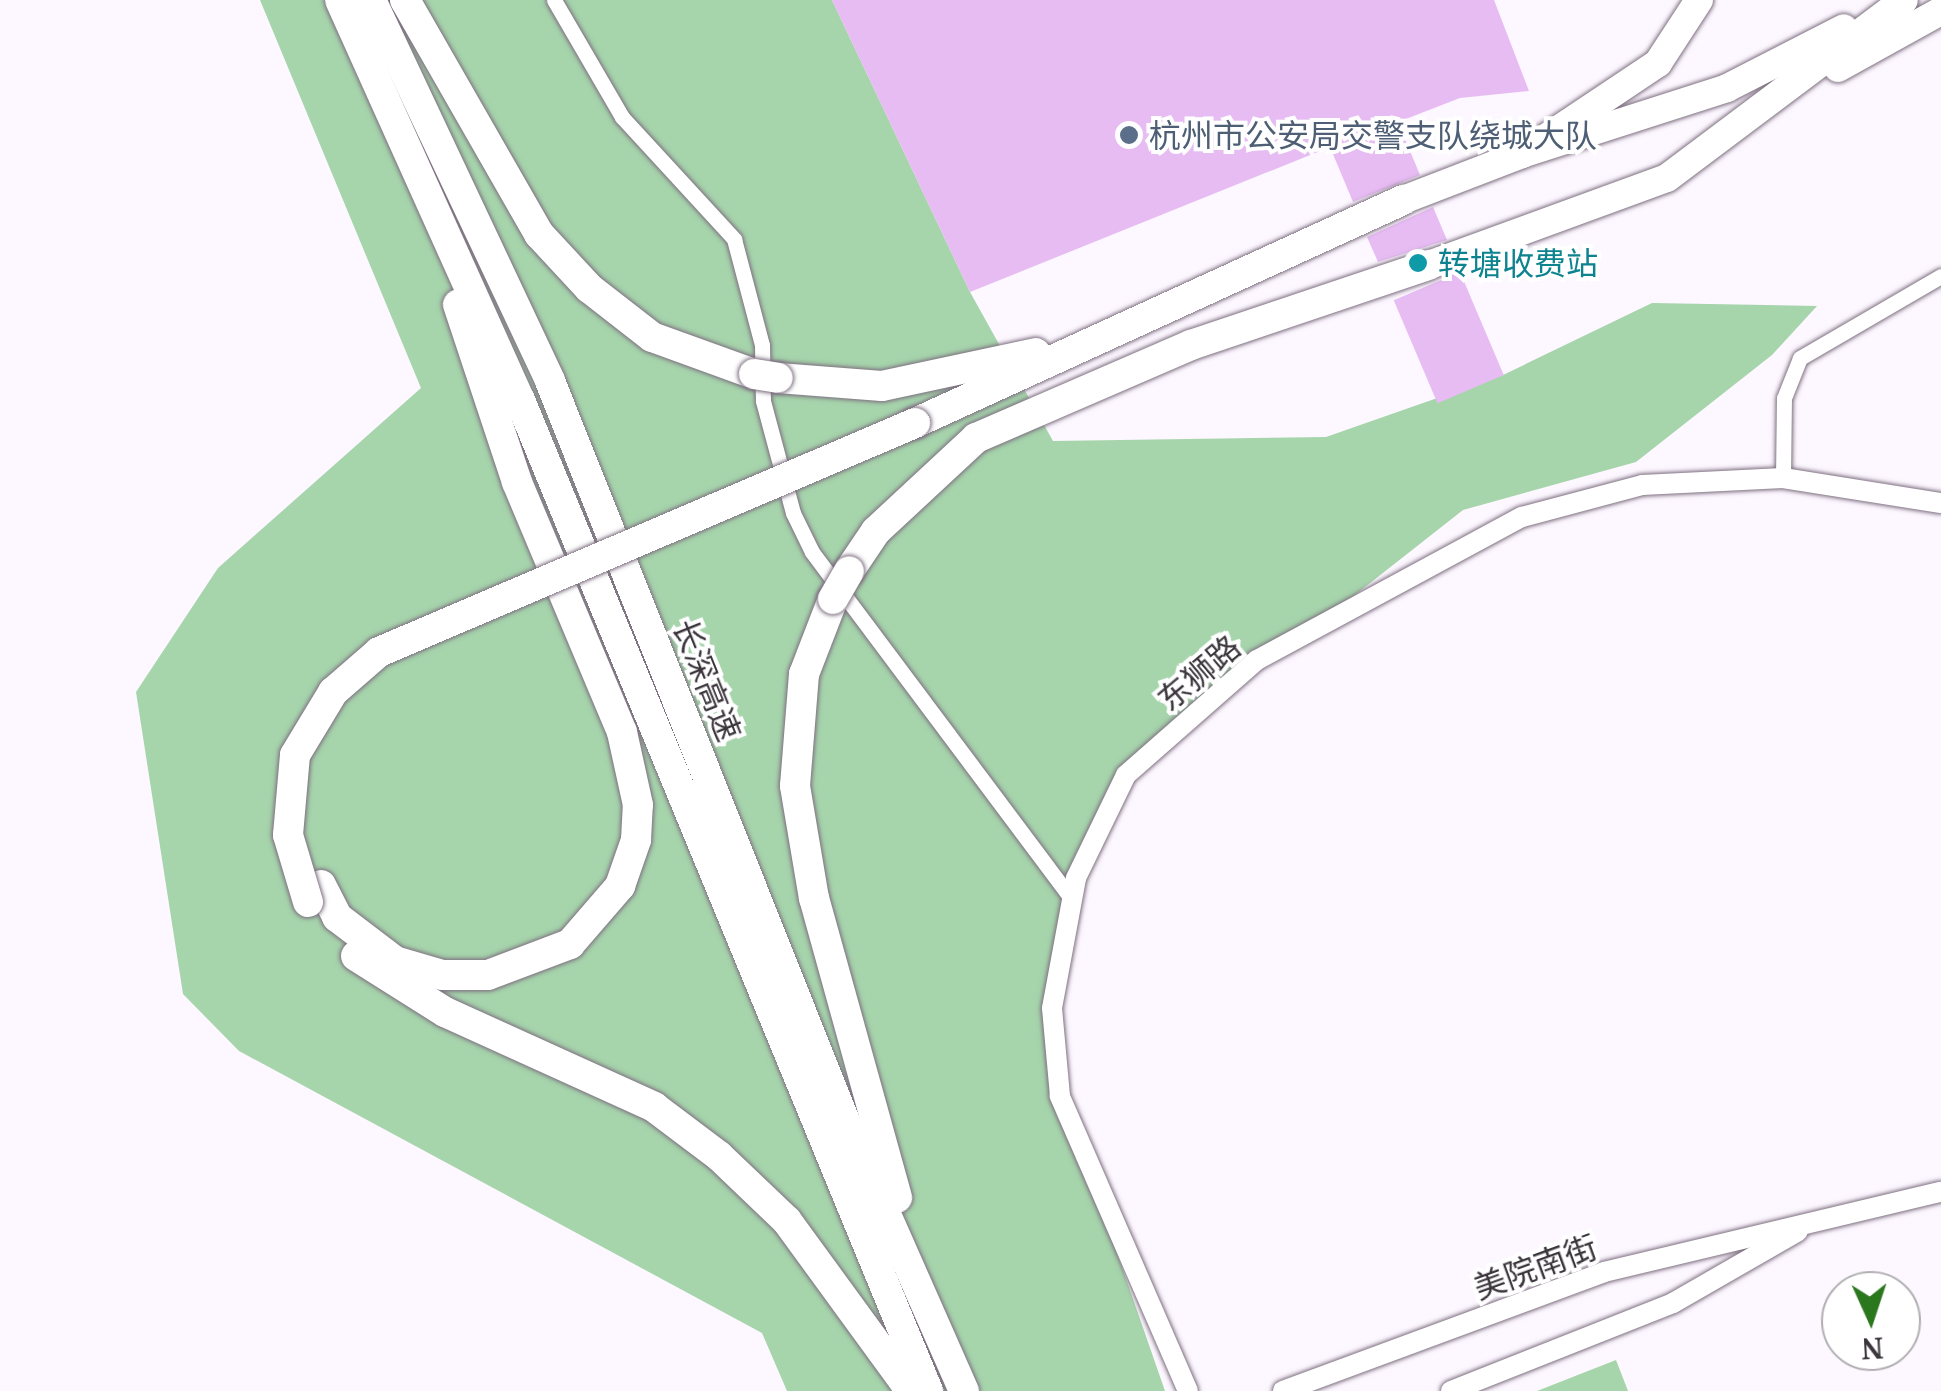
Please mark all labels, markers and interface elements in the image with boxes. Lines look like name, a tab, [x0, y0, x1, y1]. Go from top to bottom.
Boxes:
place label: 杭州市公安局交警支队绕城大队	[1149, 116, 1597, 154]
marker: 杭州市公安局交警支队绕城大队	[1118, 124, 1140, 146]
place label: 转塘收费站	[1438, 244, 1598, 282]
marker: 转塘收费站	[1407, 252, 1429, 274]
street label: 长深高速	[665, 613, 749, 747]
street label: 东狮路	[1150, 627, 1248, 719]
street label: 美院南街	[1468, 1227, 1602, 1307]
north arrow	[1821, 1271, 1921, 1371]
text: N	[1860, 1329, 1884, 1369]

